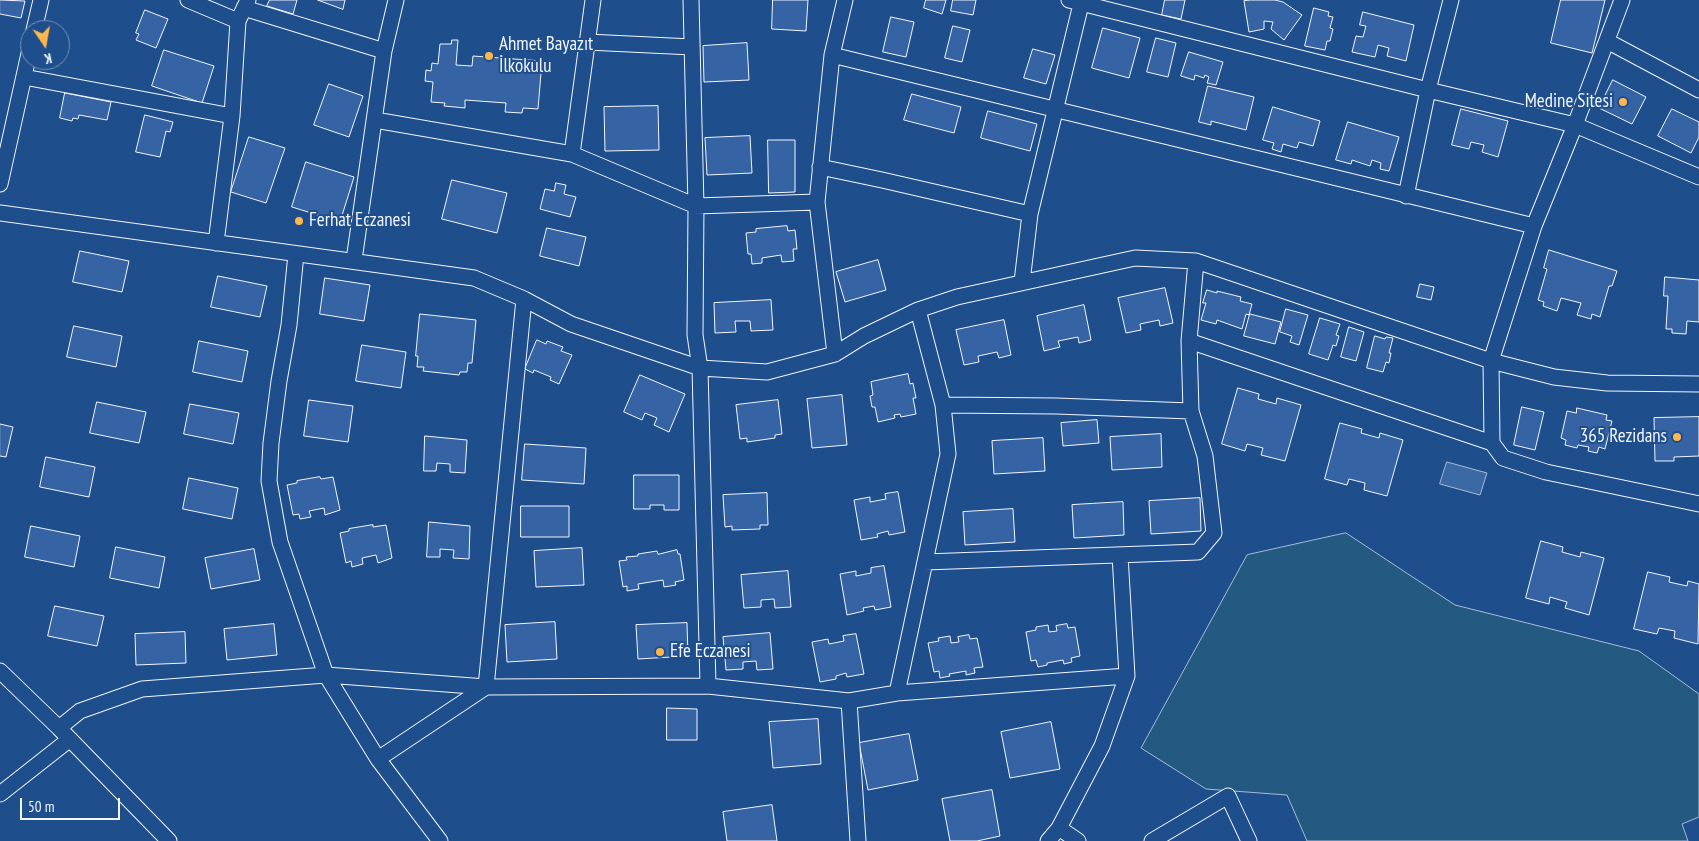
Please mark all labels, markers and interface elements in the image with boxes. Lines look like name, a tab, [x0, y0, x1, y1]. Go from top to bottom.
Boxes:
north arrow	[20, 20, 70, 70]
place label: Ahmet Bayazıt İlkokulu	[499, 34, 593, 78]
text: K	[42, 49, 53, 68]
marker: Ahmet Bayazıt İlkokulu	[483, 50, 495, 62]
place label: Medine Sitesi	[1525, 91, 1613, 113]
marker: Medine Sitesi	[1617, 96, 1629, 108]
place label: Ferhat Eczanesi	[309, 210, 411, 232]
marker: Ferhat Eczanesi	[293, 215, 305, 227]
place label: 365 Rezidans	[1580, 426, 1667, 448]
marker: 365 Rezidans	[1671, 431, 1683, 443]
place label: Efe Eczanesi	[670, 641, 751, 663]
marker: Efe Eczanesi	[654, 646, 666, 658]
scale bar	[22, 788, 122, 820]
text: 50 m	[28, 797, 54, 816]

